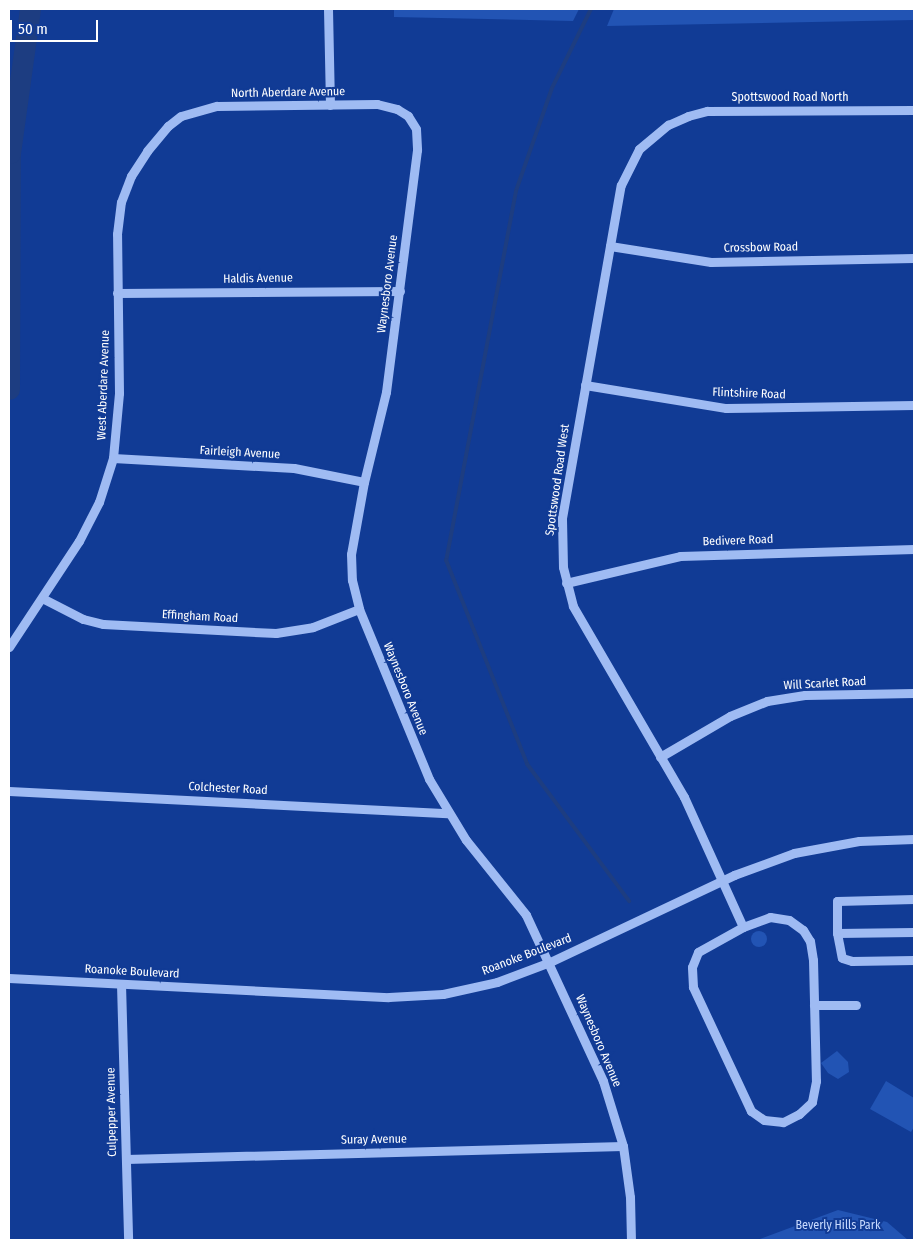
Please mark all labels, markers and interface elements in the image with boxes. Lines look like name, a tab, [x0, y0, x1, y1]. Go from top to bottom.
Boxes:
scale bar	[12, 10, 100, 42]
text: 50 m	[18, 20, 48, 38]
street label: North Aberdare Avenue	[231, 85, 345, 101]
street label: Spottswood Road North	[732, 91, 848, 105]
street label: Waynesboro Avenue	[375, 234, 401, 334]
street label: Crossbow Road	[724, 240, 798, 256]
street label: Haldis Avenue	[223, 271, 293, 287]
street label: West Aberdare Avenue	[95, 330, 113, 440]
street label: Flintshire Road	[712, 386, 786, 402]
street label: Spottswood Road West	[543, 423, 573, 537]
street label: Fairleigh Avenue	[199, 444, 281, 462]
street label: Bedivere Road	[702, 533, 774, 549]
street label: Effingham Road	[161, 608, 239, 626]
street label: Waynesboro Avenue	[380, 641, 430, 737]
street label: Will Scarlet Road	[783, 675, 867, 693]
street label: Colchester Road	[188, 780, 268, 798]
street label: Roanoke Boulevard	[480, 931, 574, 979]
street label: Roanoke Boulevard	[84, 962, 180, 982]
street label: Waynesboro Avenue	[572, 993, 624, 1089]
street label: Culpepper Avenue	[104, 1067, 120, 1157]
street label: Suray Avenue	[341, 1132, 407, 1148]
park label: Beverly Hills Park	[796, 1219, 880, 1233]

